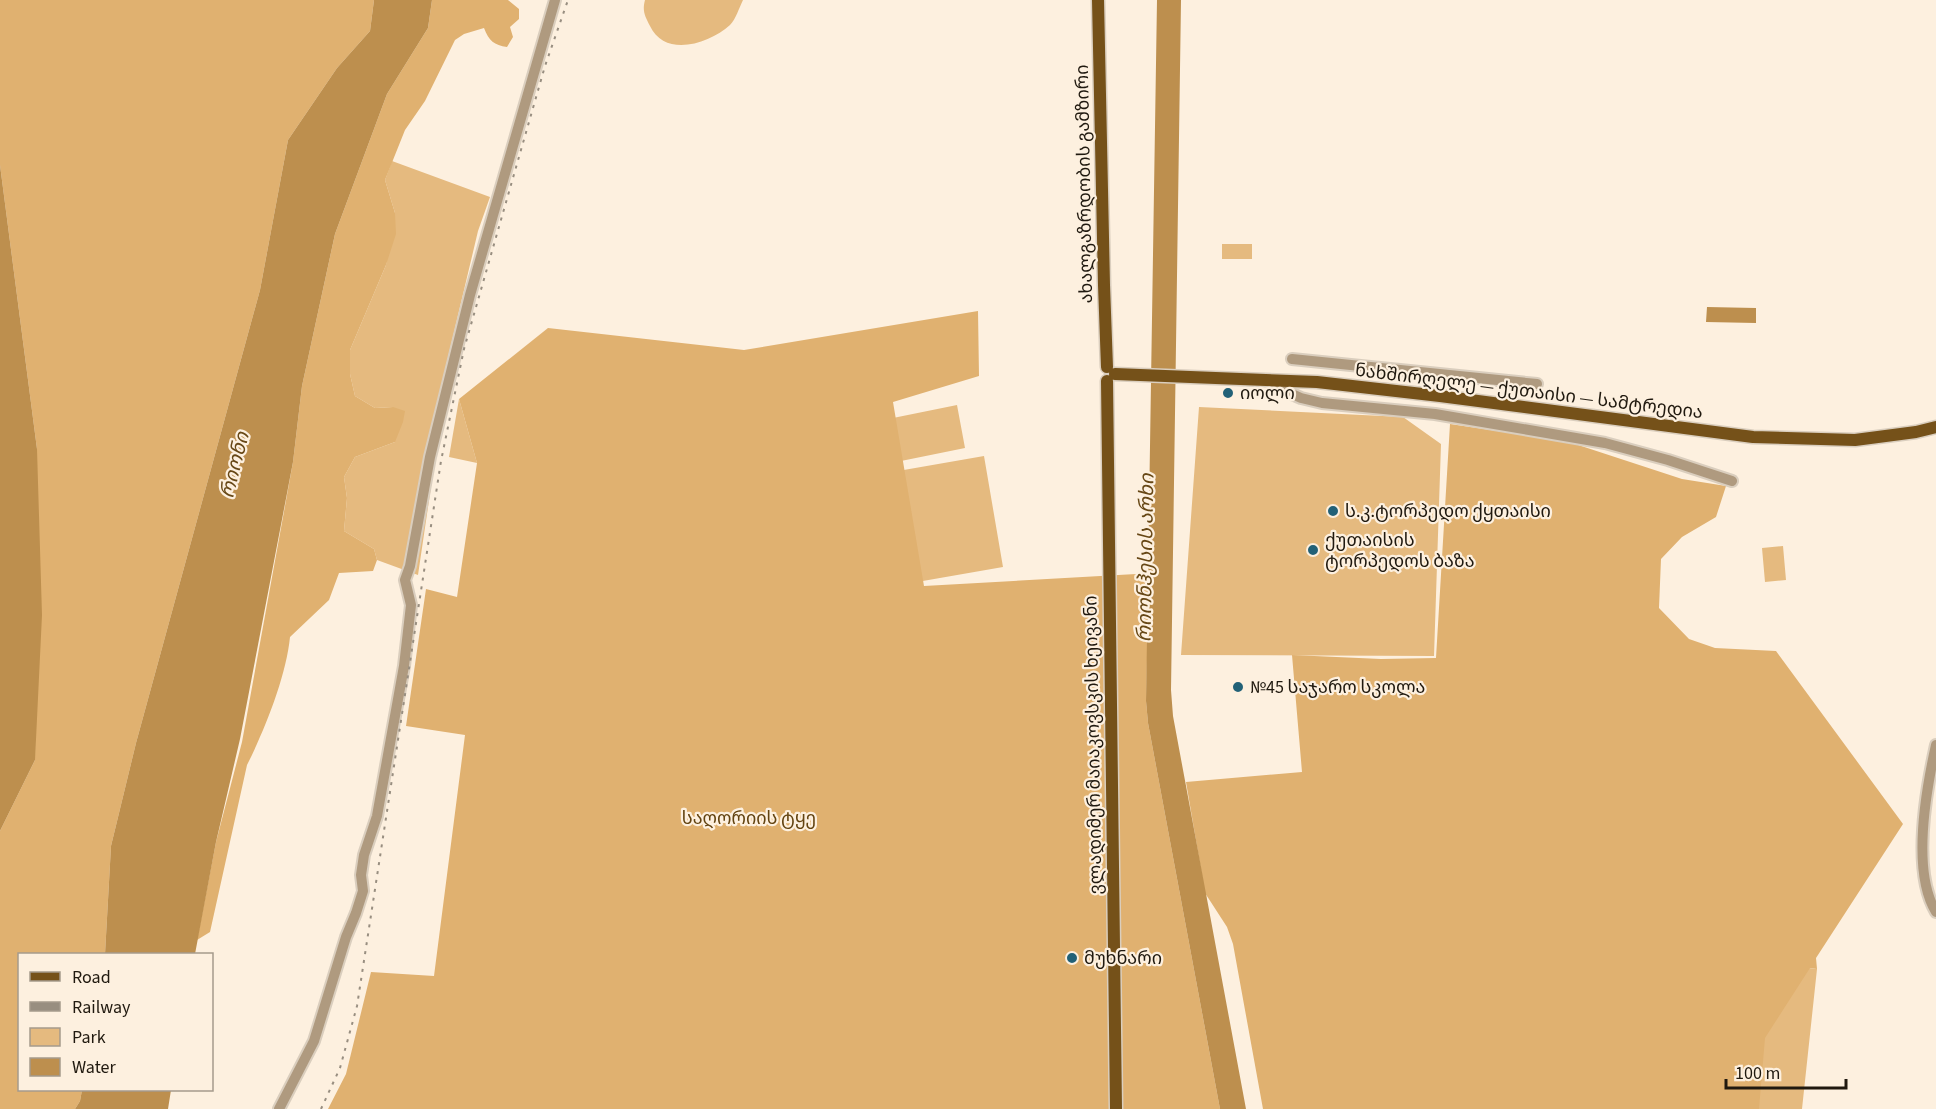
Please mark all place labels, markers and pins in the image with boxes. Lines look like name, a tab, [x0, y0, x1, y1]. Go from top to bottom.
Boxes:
place label: იოლი	[1240, 381, 1295, 406]
marker: იოლი	[1221, 386, 1235, 400]
place label: ს.კ.ტორპედო ქყთაისი	[1345, 499, 1551, 524]
marker: ს.კ.ტორპედო ქყთაისი	[1326, 504, 1340, 518]
place label: ქუთაისის ტორპედოს ბაზა	[1325, 528, 1475, 574]
marker: ქუთაისის ტორპედოს ბაზა	[1306, 543, 1320, 557]
place label: №45 საჯარო სკოლა	[1250, 675, 1425, 700]
marker: №45 საჯარო სკოლა	[1231, 680, 1245, 694]
place label: მუხნარი	[1084, 946, 1162, 971]
marker: მუხნარი	[1065, 951, 1079, 965]

